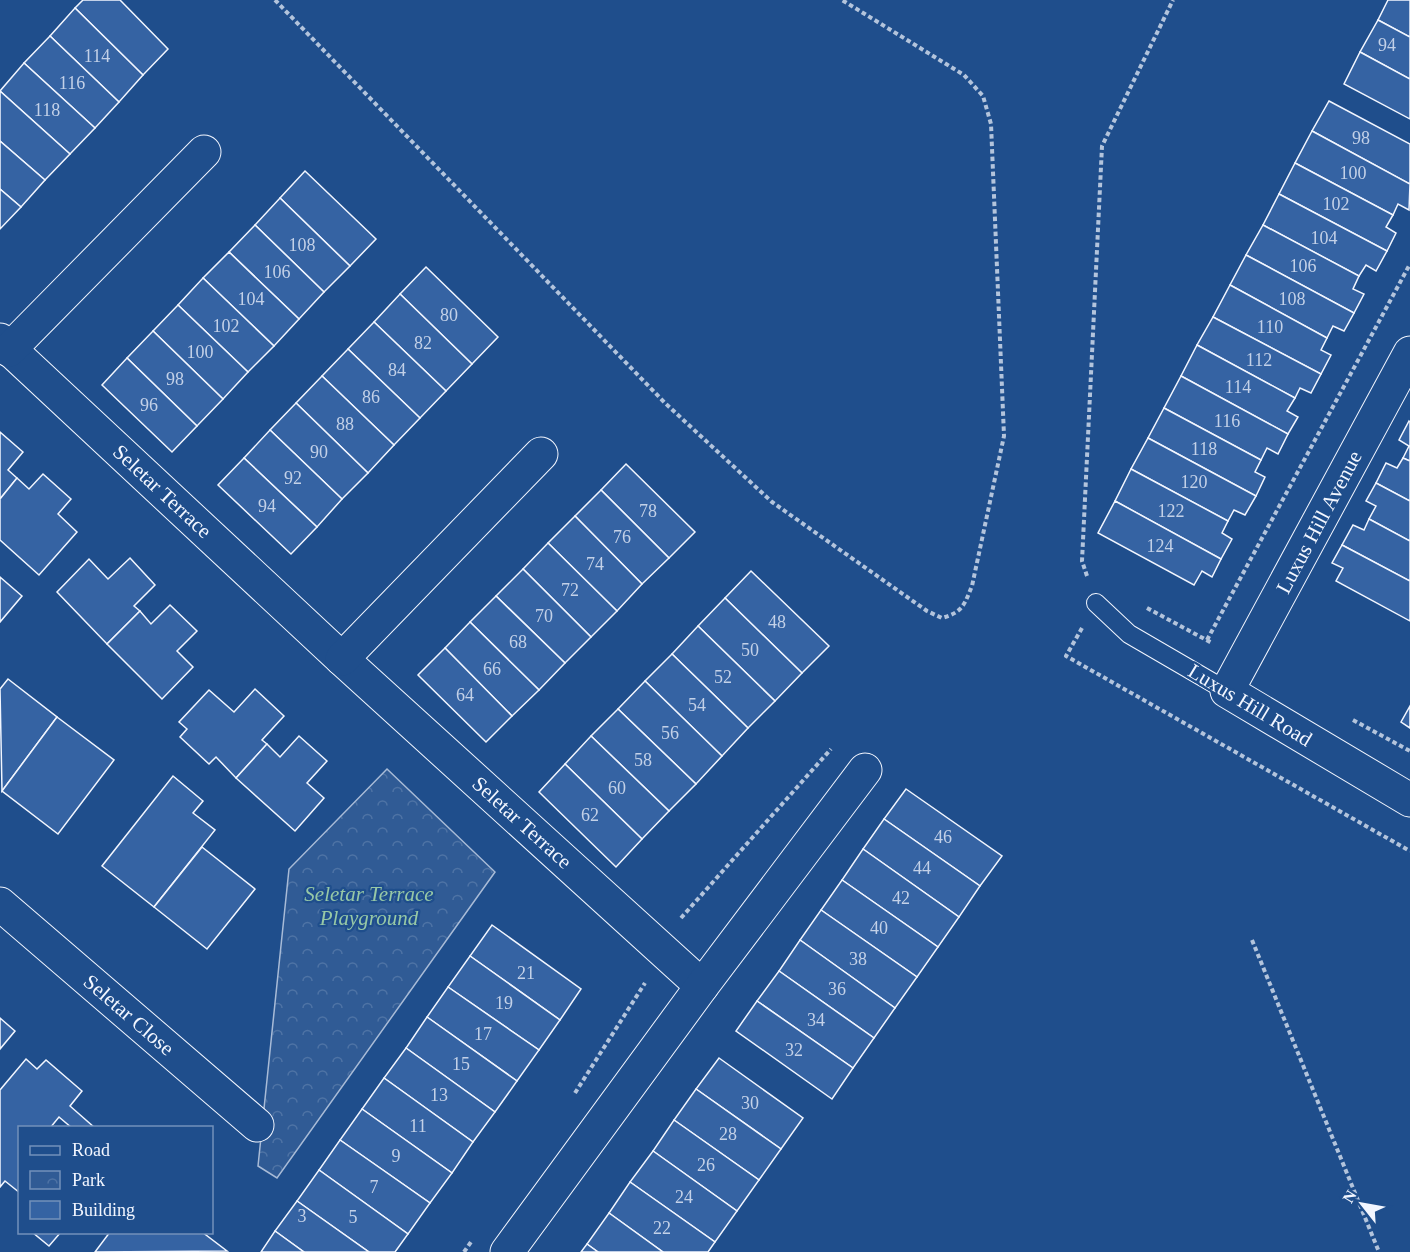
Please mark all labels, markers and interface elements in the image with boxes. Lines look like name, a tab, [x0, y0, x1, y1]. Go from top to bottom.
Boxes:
house number: 94	[1378, 35, 1396, 55]
house number: 114	[84, 46, 110, 66]
house number: 116	[59, 73, 85, 93]
house number: 118	[34, 100, 60, 120]
house number: 98	[1352, 128, 1370, 148]
house number: 100	[1340, 163, 1367, 183]
house number: 102	[1323, 194, 1350, 214]
house number: 104	[1311, 228, 1338, 248]
house number: 108	[289, 235, 316, 255]
house number: 106	[1290, 256, 1317, 276]
house number: 106	[264, 262, 291, 282]
house number: 104	[238, 289, 265, 309]
house number: 108	[1279, 289, 1306, 309]
house number: 80	[440, 305, 458, 325]
house number: 102	[213, 316, 240, 336]
house number: 110	[1257, 317, 1283, 337]
house number: 82	[414, 333, 432, 353]
house number: 100	[187, 342, 214, 362]
house number: 112	[1246, 350, 1272, 370]
house number: 84	[388, 360, 406, 380]
house number: 98	[166, 369, 184, 389]
house number: 114	[1225, 377, 1251, 397]
house number: 86	[362, 387, 380, 407]
house number: 96	[140, 395, 158, 415]
house number: 116	[1214, 411, 1240, 431]
house number: 88	[336, 414, 354, 434]
house number: 118	[1191, 439, 1217, 459]
street label: Seletar Terrace	[108, 440, 217, 543]
house number: 90	[310, 442, 328, 462]
street label: Luxus Hill Avenue	[1271, 446, 1367, 598]
house number: 92	[284, 468, 302, 488]
house number: 120	[1181, 472, 1208, 492]
house number: 94	[258, 496, 276, 516]
house number: 78	[639, 501, 657, 521]
house number: 122	[1158, 501, 1185, 521]
house number: 76	[613, 527, 631, 547]
house number: 124	[1147, 536, 1174, 556]
house number: 74	[586, 554, 604, 574]
house number: 72	[561, 580, 579, 600]
house number: 70	[535, 606, 553, 626]
house number: 48	[768, 612, 786, 632]
house number: 68	[509, 632, 527, 652]
house number: 50	[741, 640, 759, 660]
house number: 66	[483, 659, 501, 679]
street label: Luxus Hill Road	[1184, 659, 1317, 752]
house number: 52	[714, 667, 732, 687]
house number: 64	[456, 685, 474, 705]
house number: 54	[688, 695, 706, 715]
house number: 56	[661, 723, 679, 743]
house number: 58	[634, 750, 652, 770]
street label: Seletar Terrace	[467, 771, 577, 874]
house number: 60	[608, 778, 626, 798]
house number: 62	[581, 805, 599, 825]
house number: 46	[934, 827, 952, 847]
house number: 44	[913, 858, 931, 878]
park label: Seletar Terrace Playground	[304, 882, 434, 930]
house number: 42	[892, 888, 910, 908]
house number: 40	[870, 918, 888, 938]
house number: 38	[849, 949, 867, 969]
house number: 21	[517, 963, 535, 983]
street label: Seletar Close	[79, 969, 179, 1060]
house number: 36	[828, 979, 846, 999]
house number: 19	[495, 993, 513, 1013]
house number: 34	[807, 1010, 825, 1030]
house number: 17	[474, 1024, 492, 1044]
house number: 32	[785, 1040, 803, 1060]
house number: 15	[452, 1054, 470, 1074]
house number: 13	[430, 1085, 448, 1105]
house number: 30	[741, 1093, 759, 1113]
house number: 11	[409, 1116, 427, 1136]
house number: 28	[719, 1124, 737, 1144]
legend	[18, 1126, 213, 1234]
text: Road	[72, 1140, 110, 1160]
house number: 9	[392, 1146, 401, 1166]
house number: 26	[697, 1155, 715, 1175]
text: Park	[72, 1170, 105, 1190]
north arrow	[1332, 1174, 1392, 1234]
house number: 7	[370, 1177, 379, 1197]
house number: 24	[675, 1187, 693, 1207]
text: N	[1339, 1187, 1360, 1206]
text: Building	[72, 1200, 135, 1220]
house number: 3	[298, 1206, 307, 1226]
house number: 5	[349, 1207, 358, 1227]
house number: 22	[653, 1218, 671, 1238]

